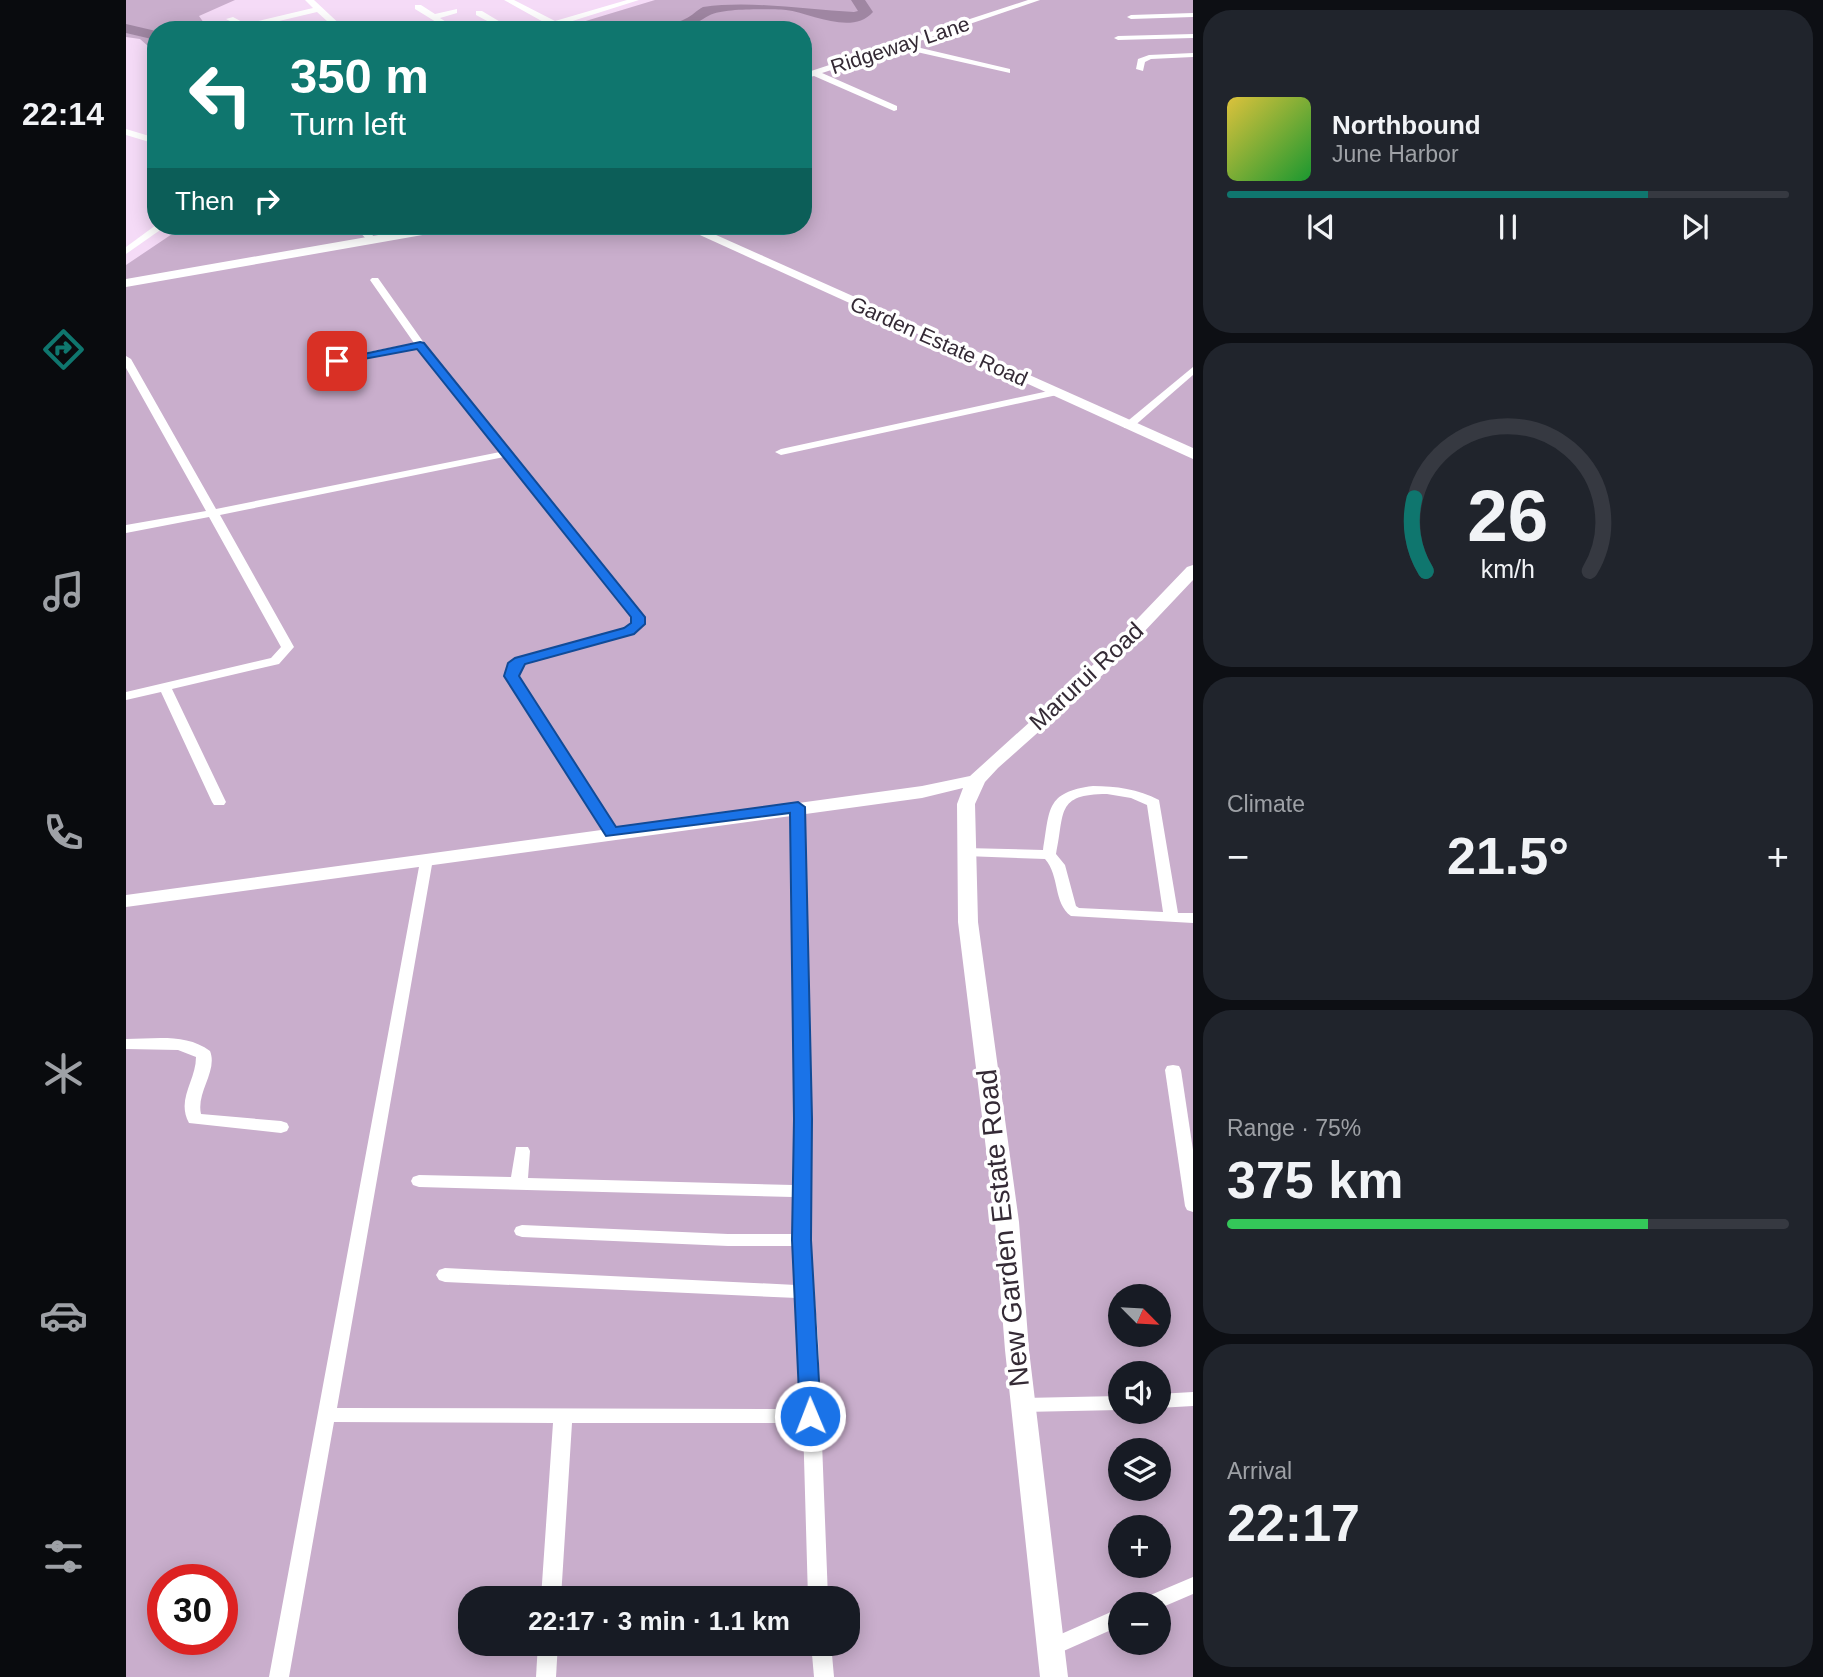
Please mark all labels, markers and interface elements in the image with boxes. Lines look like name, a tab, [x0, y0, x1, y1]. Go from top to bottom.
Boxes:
street label: Ridgeway Lane	[828, 12, 972, 78]
icon: left	[175, 49, 266, 140]
text: 350 m	[290, 49, 429, 103]
text: 22:14	[22, 96, 104, 132]
text: Turn left	[290, 106, 406, 142]
text: Northbound	[1332, 110, 1481, 140]
text: June Harbor	[1332, 141, 1459, 167]
icon: right	[248, 182, 286, 220]
text: Then	[175, 186, 234, 216]
icon: previous	[1302, 208, 1340, 246]
icon: pause	[1489, 208, 1527, 246]
icon: next	[1676, 208, 1714, 246]
street label: Garden Estate Road	[847, 292, 1031, 390]
icon: directions	[39, 325, 88, 374]
pin	[307, 331, 367, 391]
icon: arrive	[318, 342, 356, 380]
text: 26	[1468, 476, 1548, 557]
text: km/h	[1481, 555, 1535, 583]
icon: music	[39, 567, 88, 616]
street label: Marurui Road	[1024, 617, 1148, 735]
text: Climate	[1227, 791, 1305, 817]
icon: phone	[39, 808, 88, 857]
text: 21.5°	[1447, 827, 1569, 885]
text: −	[1227, 836, 1249, 878]
text: +	[1767, 836, 1789, 878]
icon: climate	[39, 1049, 88, 1098]
street label: New Garden Estate Road	[971, 1068, 1035, 1388]
text: Range · 75%	[1227, 1115, 1361, 1141]
text: 375 km	[1227, 1151, 1403, 1209]
north arrow	[1108, 1284, 1171, 1348]
map controls	[1108, 1284, 1171, 1655]
icon: car	[39, 1291, 88, 1340]
button: sound	[1108, 1361, 1171, 1424]
position arrow	[773, 1379, 847, 1453]
button: layers	[1108, 1438, 1171, 1501]
text: Arrival	[1227, 1458, 1292, 1484]
text: 22:17	[1227, 1494, 1360, 1552]
button: +	[1108, 1515, 1171, 1578]
icon: filters	[39, 1532, 88, 1581]
speed limit sign: 30	[147, 1564, 238, 1655]
button: −	[1108, 1592, 1171, 1655]
text: 22:17 · 3 min · 1.1 km	[528, 1606, 790, 1636]

